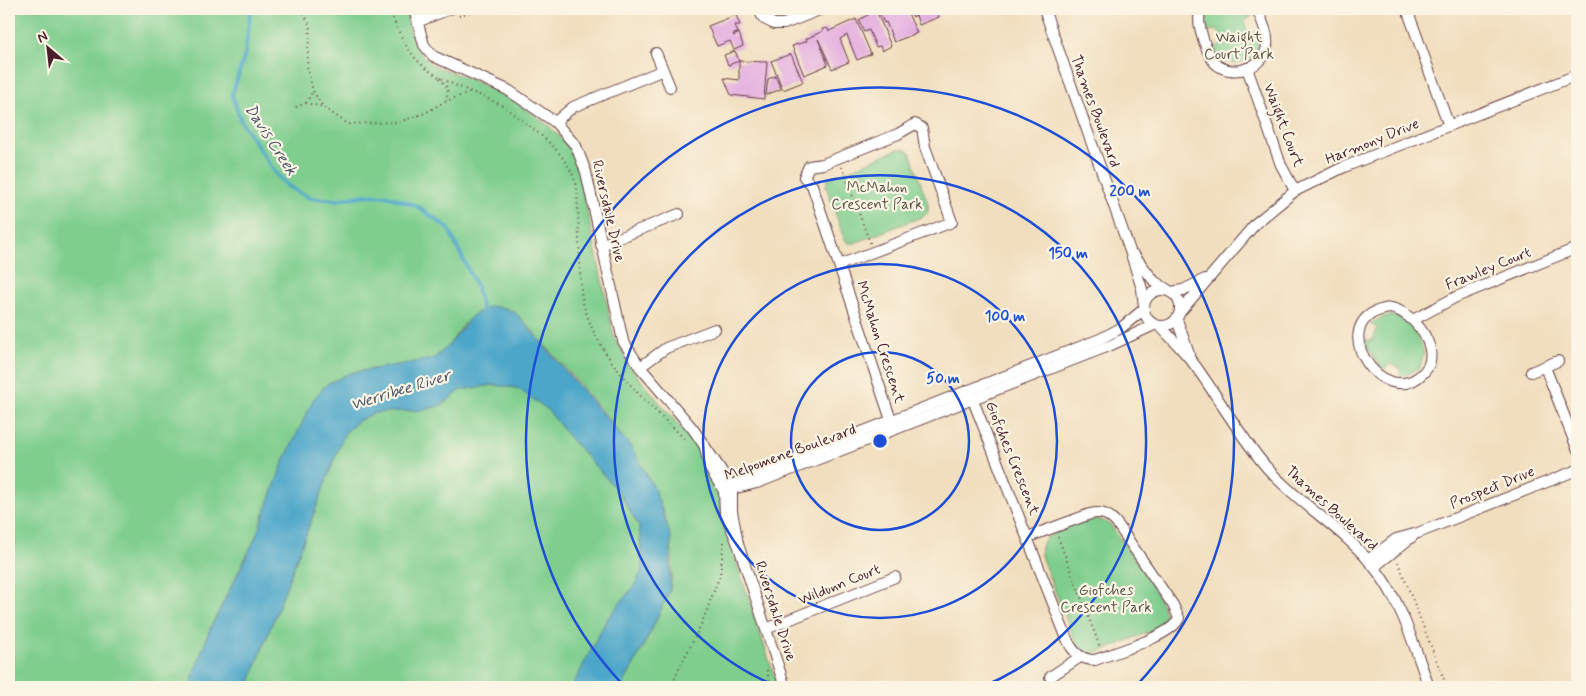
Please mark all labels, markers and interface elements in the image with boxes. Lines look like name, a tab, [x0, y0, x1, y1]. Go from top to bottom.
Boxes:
north arrow	[22, 22, 72, 72]
text: N	[34, 27, 51, 48]
park label: Waight Court Park	[1204, 28, 1274, 65]
street label: Thames Boulevard	[1065, 52, 1125, 170]
street label: Waight Court	[1257, 81, 1308, 170]
water label: Davis Creek	[240, 100, 302, 180]
street label: Harmony Drive	[1322, 114, 1423, 170]
street label: Riversdale Drive	[587, 158, 629, 264]
park label: McMahon Crescent Park	[831, 178, 923, 215]
text: 200 m	[1110, 182, 1151, 202]
street label: Frawley Court	[1443, 243, 1535, 295]
text: 150 m	[1048, 244, 1088, 264]
street label: McMahon Crescent	[851, 278, 909, 406]
text: 100 m	[985, 307, 1025, 327]
water label: Werribee River	[348, 365, 455, 416]
text: 50 m	[926, 369, 960, 389]
street label: Giofches Crescent	[980, 398, 1044, 519]
street label: Melpomene Boulevard	[722, 420, 859, 486]
centre of rings	[871, 432, 889, 450]
street label: Thames Boulevard	[1281, 462, 1382, 556]
street label: Prospect Drive	[1447, 462, 1538, 514]
street label: Riversdale Drive	[749, 559, 801, 664]
street label: Wildunn Court	[795, 559, 884, 611]
park label: Giofches Crescent Park	[1060, 581, 1152, 618]

